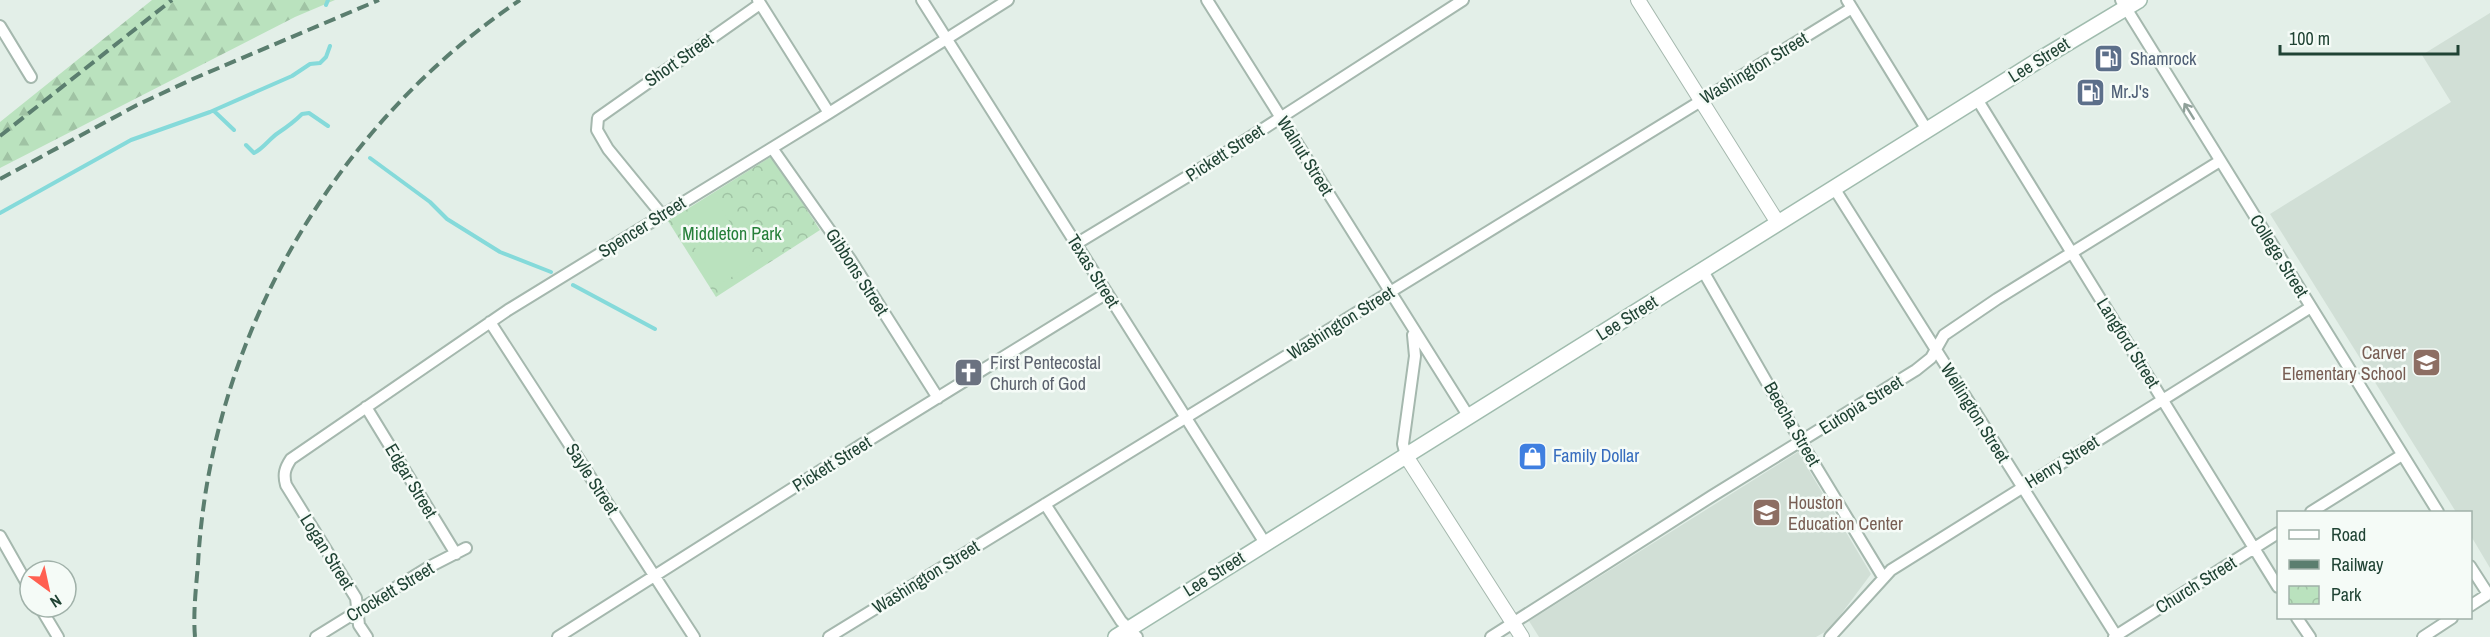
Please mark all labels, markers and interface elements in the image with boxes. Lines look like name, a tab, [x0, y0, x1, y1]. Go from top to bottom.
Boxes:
scale bar	[2280, 18, 2458, 56]
street label: Washington Street	[1695, 26, 1812, 110]
text: 100 m	[2289, 26, 2330, 51]
street label: Short Street	[639, 27, 718, 92]
street label: Lee Street	[2003, 31, 2074, 88]
fuel station icon: Shamrock	[2093, 43, 2125, 75]
place label: Shamrock	[2130, 46, 2197, 71]
fuel station icon: Mr.J's	[2074, 76, 2106, 108]
place label: Mr.J's	[2111, 79, 2149, 104]
one-way arrow	[2183, 103, 2195, 120]
street label: Walnut Street	[1271, 111, 1340, 200]
street label: Pickett Street	[1181, 118, 1269, 187]
street label: Spencer Street	[593, 190, 690, 263]
street label: College Street	[2244, 209, 2315, 302]
park label: Middleton Park	[682, 221, 782, 246]
street label: Gibbons Street	[820, 223, 895, 320]
street label: Texas Street	[1061, 229, 1126, 312]
street label: Washington Street	[1282, 280, 1399, 365]
street label: Lee Street	[1591, 289, 1662, 346]
street label: Langford Street	[2091, 293, 2166, 393]
place label: Carver Elementary School	[2282, 340, 2406, 386]
school or university icon: Carver Elementary School	[2411, 347, 2443, 379]
place label: First Pentecostal Church of God	[990, 350, 1101, 396]
church icon: First Pentecostal Church of God	[953, 357, 985, 389]
street label: Wellington Street	[1935, 358, 2016, 467]
street label: Eutopia Street	[1814, 369, 1907, 440]
street label: Beecha Street	[1758, 377, 1827, 471]
street label: Pickett Street	[788, 429, 876, 498]
street label: Henry Street	[2020, 429, 2103, 494]
street label: Sayle Street	[560, 438, 625, 519]
street label: Edgar Street	[379, 439, 443, 523]
shop icon: Family Dollar	[1516, 440, 1548, 472]
place label: Family Dollar	[1553, 443, 1639, 468]
place label: Houston Education Center	[1788, 490, 1903, 536]
school or university icon: Houston Education Center	[1751, 497, 1783, 529]
street label: Logan Street	[294, 509, 360, 594]
legend	[2277, 511, 2472, 619]
text: Road	[2331, 522, 2366, 547]
street label: Washington Street	[867, 534, 984, 619]
street label: Lee Street	[1178, 545, 1249, 602]
street label: Church Street	[2150, 550, 2241, 619]
text: Railway	[2331, 552, 2384, 577]
street label: Crockett Street	[341, 556, 438, 628]
north arrow	[18, 559, 78, 619]
text: Park	[2331, 582, 2362, 607]
text: N	[46, 590, 66, 613]

